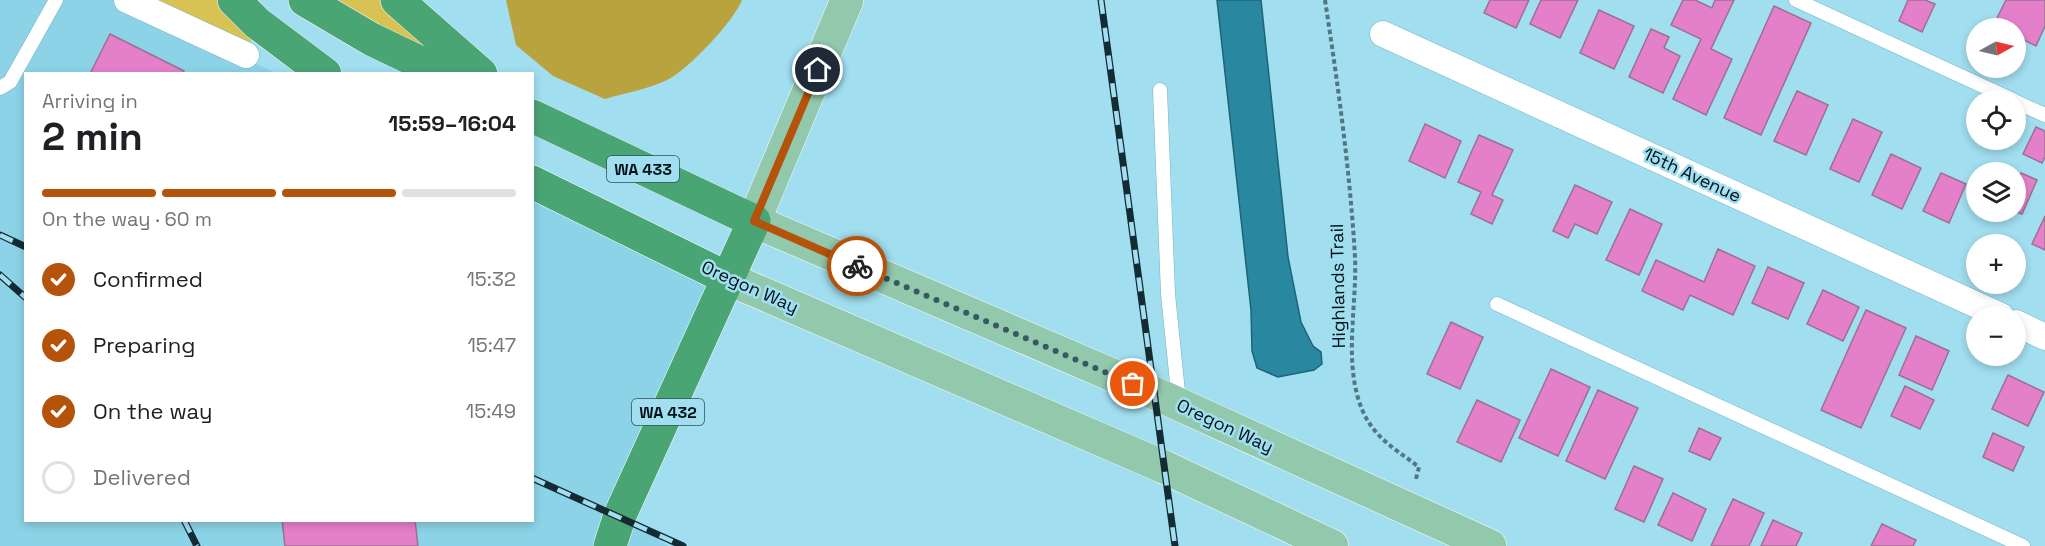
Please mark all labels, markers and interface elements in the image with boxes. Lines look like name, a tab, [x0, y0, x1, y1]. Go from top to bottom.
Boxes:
north arrow	[1966, 18, 2026, 78]
map controls	[1966, 18, 2026, 366]
pin	[792, 44, 843, 95]
icon: home	[801, 53, 834, 86]
text: Arriving in	[42, 88, 138, 114]
button: locate	[1966, 90, 2026, 150]
text: 15:59–16:04	[388, 109, 516, 137]
text: 2 min	[42, 112, 143, 161]
street label: 15th Avenue	[1640, 142, 1745, 207]
road number: WA 433	[607, 156, 679, 182]
button: layers	[1966, 162, 2026, 222]
text: On the way · 60 m	[42, 206, 212, 232]
street label: Highlands Trail	[1325, 223, 1350, 349]
button: +	[1966, 234, 2026, 294]
courier	[827, 236, 887, 296]
icon: bike	[841, 250, 874, 283]
street label: Oregon Way	[698, 255, 802, 318]
icon: check	[42, 263, 75, 296]
text: Confirmed	[93, 265, 203, 293]
text: 15:32	[466, 266, 516, 292]
button: −	[1966, 306, 2026, 366]
icon: check	[42, 329, 75, 362]
text: Preparing	[93, 331, 195, 359]
text: 15:47	[467, 332, 516, 358]
pin	[1107, 358, 1158, 409]
icon: bag	[1116, 367, 1149, 400]
street label: Oregon Way	[1173, 393, 1277, 458]
icon: check	[42, 395, 75, 428]
text: On the way	[93, 397, 212, 425]
text: 15:49	[466, 398, 516, 424]
road number: WA 432	[632, 399, 704, 425]
text: Delivered	[93, 463, 191, 491]

